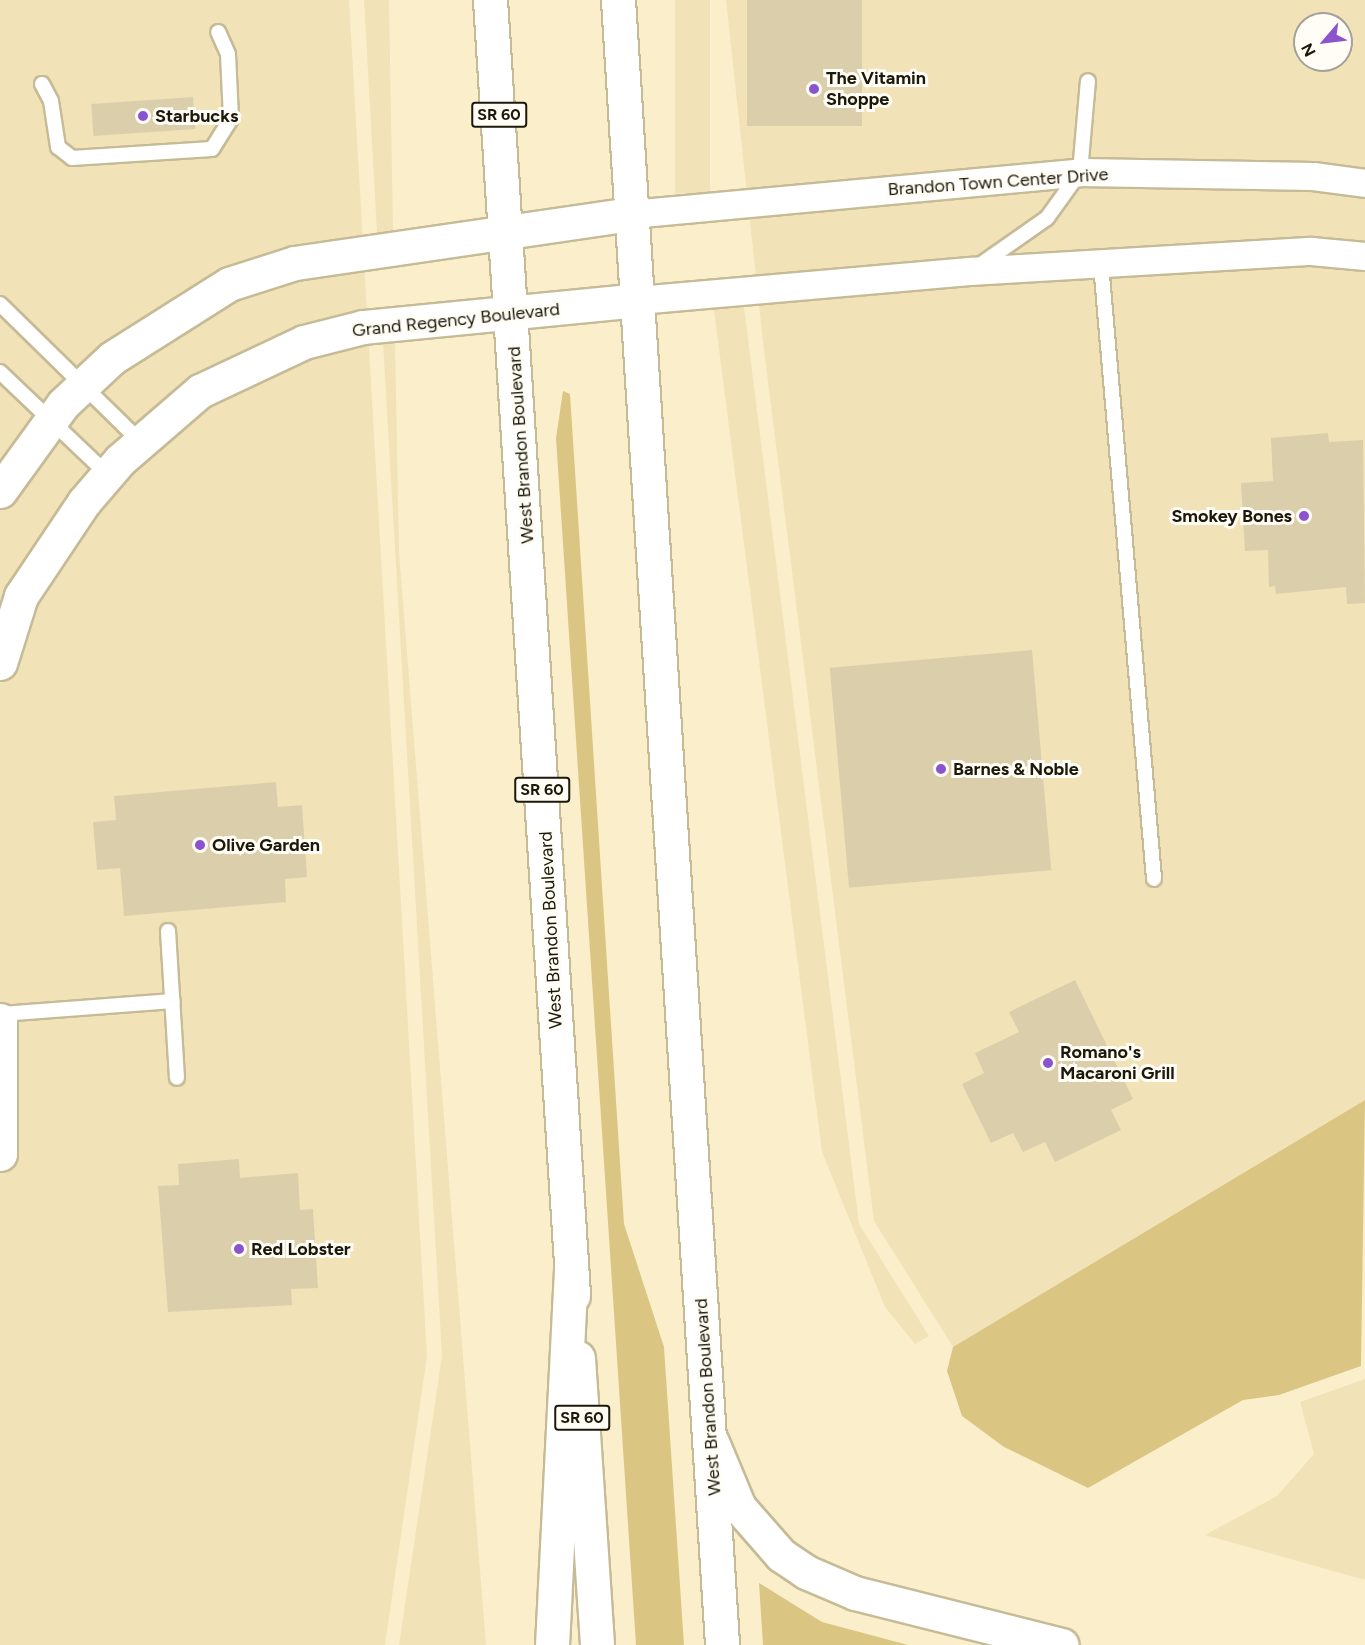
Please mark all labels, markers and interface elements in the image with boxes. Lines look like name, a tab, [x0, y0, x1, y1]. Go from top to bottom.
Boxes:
north arrow	[1293, 12, 1353, 72]
text: N	[1297, 40, 1320, 60]
place label: The Vitamin Shoppe	[826, 68, 926, 110]
marker: The Vitamin Shoppe	[807, 82, 821, 96]
road number: SR 60	[470, 102, 528, 128]
place label: Starbucks	[155, 105, 238, 127]
marker: Starbucks	[136, 109, 150, 123]
street label: Brandon Town Center Drive	[887, 164, 1109, 200]
street label: Grand Regency Boulevard	[351, 298, 561, 342]
street label: West Brandon Boulevard	[503, 346, 539, 544]
place label: Smokey Bones	[1171, 505, 1292, 527]
marker: Smokey Bones	[1297, 509, 1311, 523]
place label: Barnes & Noble	[953, 758, 1079, 780]
marker: Barnes & Noble	[934, 762, 948, 776]
road number: SR 60	[514, 777, 570, 803]
street label: West Brandon Boulevard	[535, 831, 567, 1029]
place label: Olive Garden	[212, 834, 320, 856]
marker: Olive Garden	[193, 838, 207, 852]
place label: Romano's Macaroni Grill	[1060, 1042, 1175, 1084]
marker: Romano's Macaroni Grill	[1041, 1056, 1055, 1070]
place label: Red Lobster	[251, 1238, 351, 1260]
marker: Red Lobster	[232, 1242, 246, 1256]
street label: West Brandon Boulevard	[690, 1298, 726, 1496]
road number: SR 60	[554, 1405, 610, 1431]

